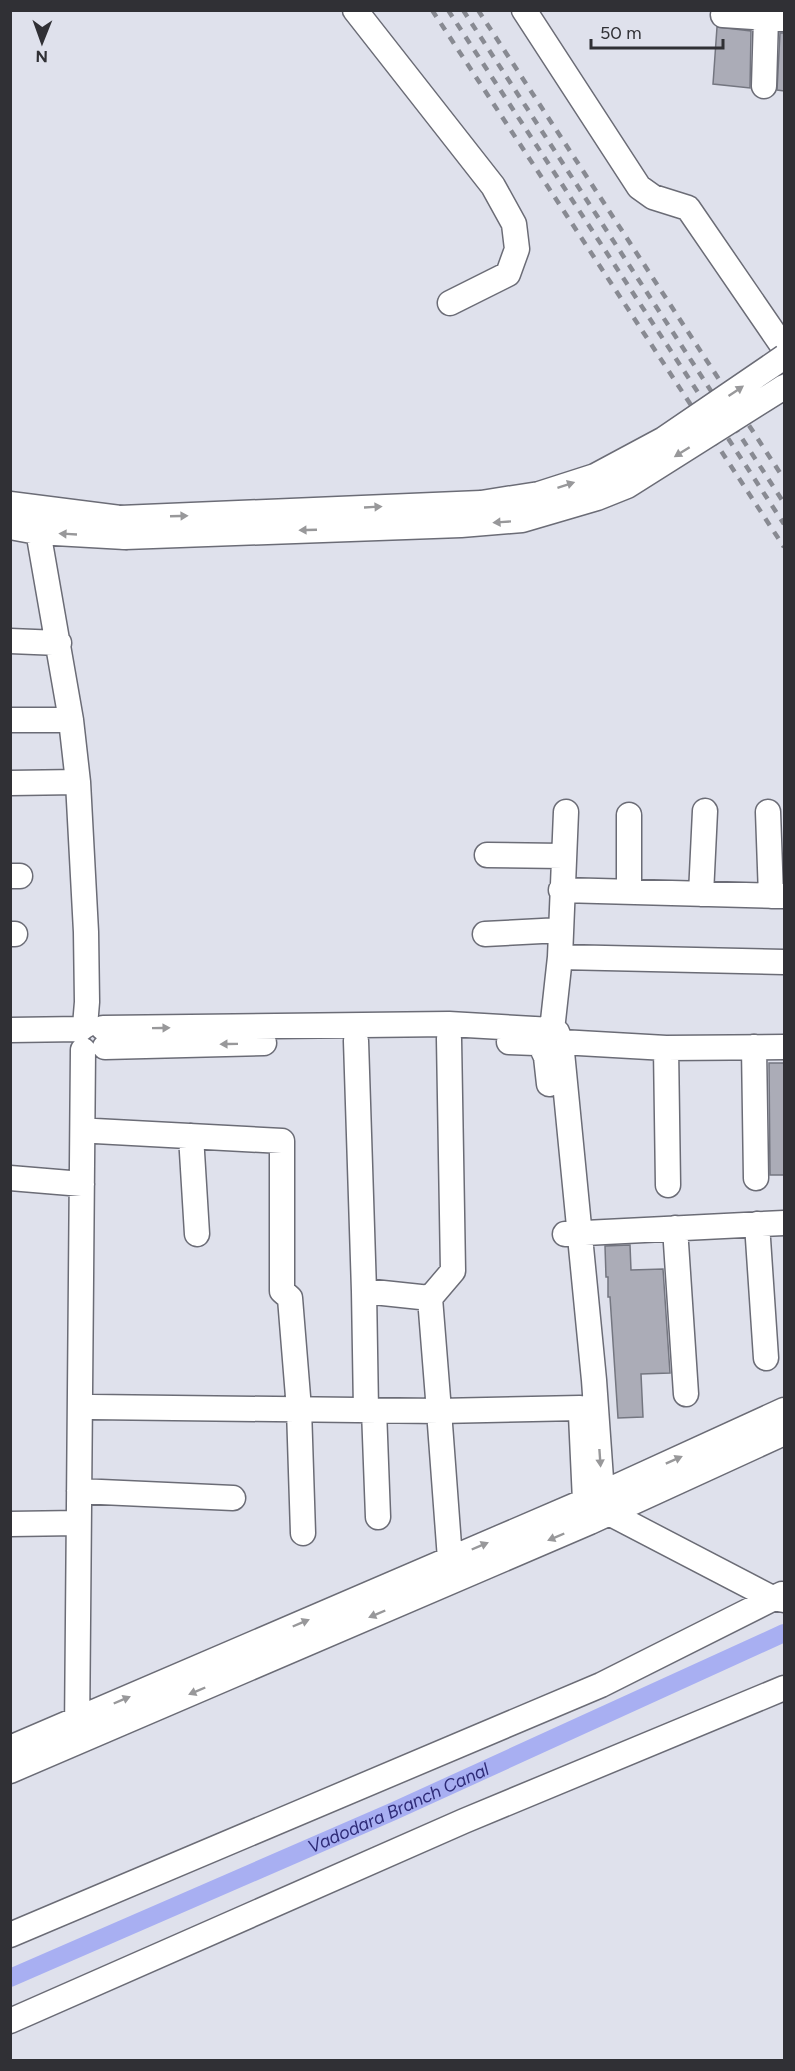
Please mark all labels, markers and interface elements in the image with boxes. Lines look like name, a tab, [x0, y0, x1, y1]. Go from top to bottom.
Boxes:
north arrow	[12, 12, 72, 72]
scale bar	[591, 12, 723, 50]
text: 50 m	[600, 22, 642, 44]
text: N	[35, 47, 48, 66]
one-way arrow	[727, 385, 744, 396]
one-way arrow	[674, 447, 690, 458]
one-way arrow	[557, 480, 575, 489]
one-way arrow	[364, 502, 383, 511]
one-way arrow	[169, 511, 188, 520]
one-way arrow	[493, 517, 512, 527]
one-way arrow	[298, 526, 317, 535]
one-way arrow	[58, 529, 77, 538]
one-way arrow	[152, 1023, 171, 1033]
one-way arrow	[219, 1039, 238, 1048]
one-way arrow	[595, 1448, 604, 1467]
one-way arrow	[666, 1455, 683, 1464]
one-way arrow	[547, 1533, 565, 1542]
one-way arrow	[472, 1541, 490, 1551]
one-way arrow	[367, 1609, 385, 1619]
one-way arrow	[292, 1618, 310, 1627]
one-way arrow	[188, 1686, 206, 1696]
one-way arrow	[113, 1695, 131, 1705]
water label: Vadodara Branch Canal	[305, 1758, 493, 1858]

